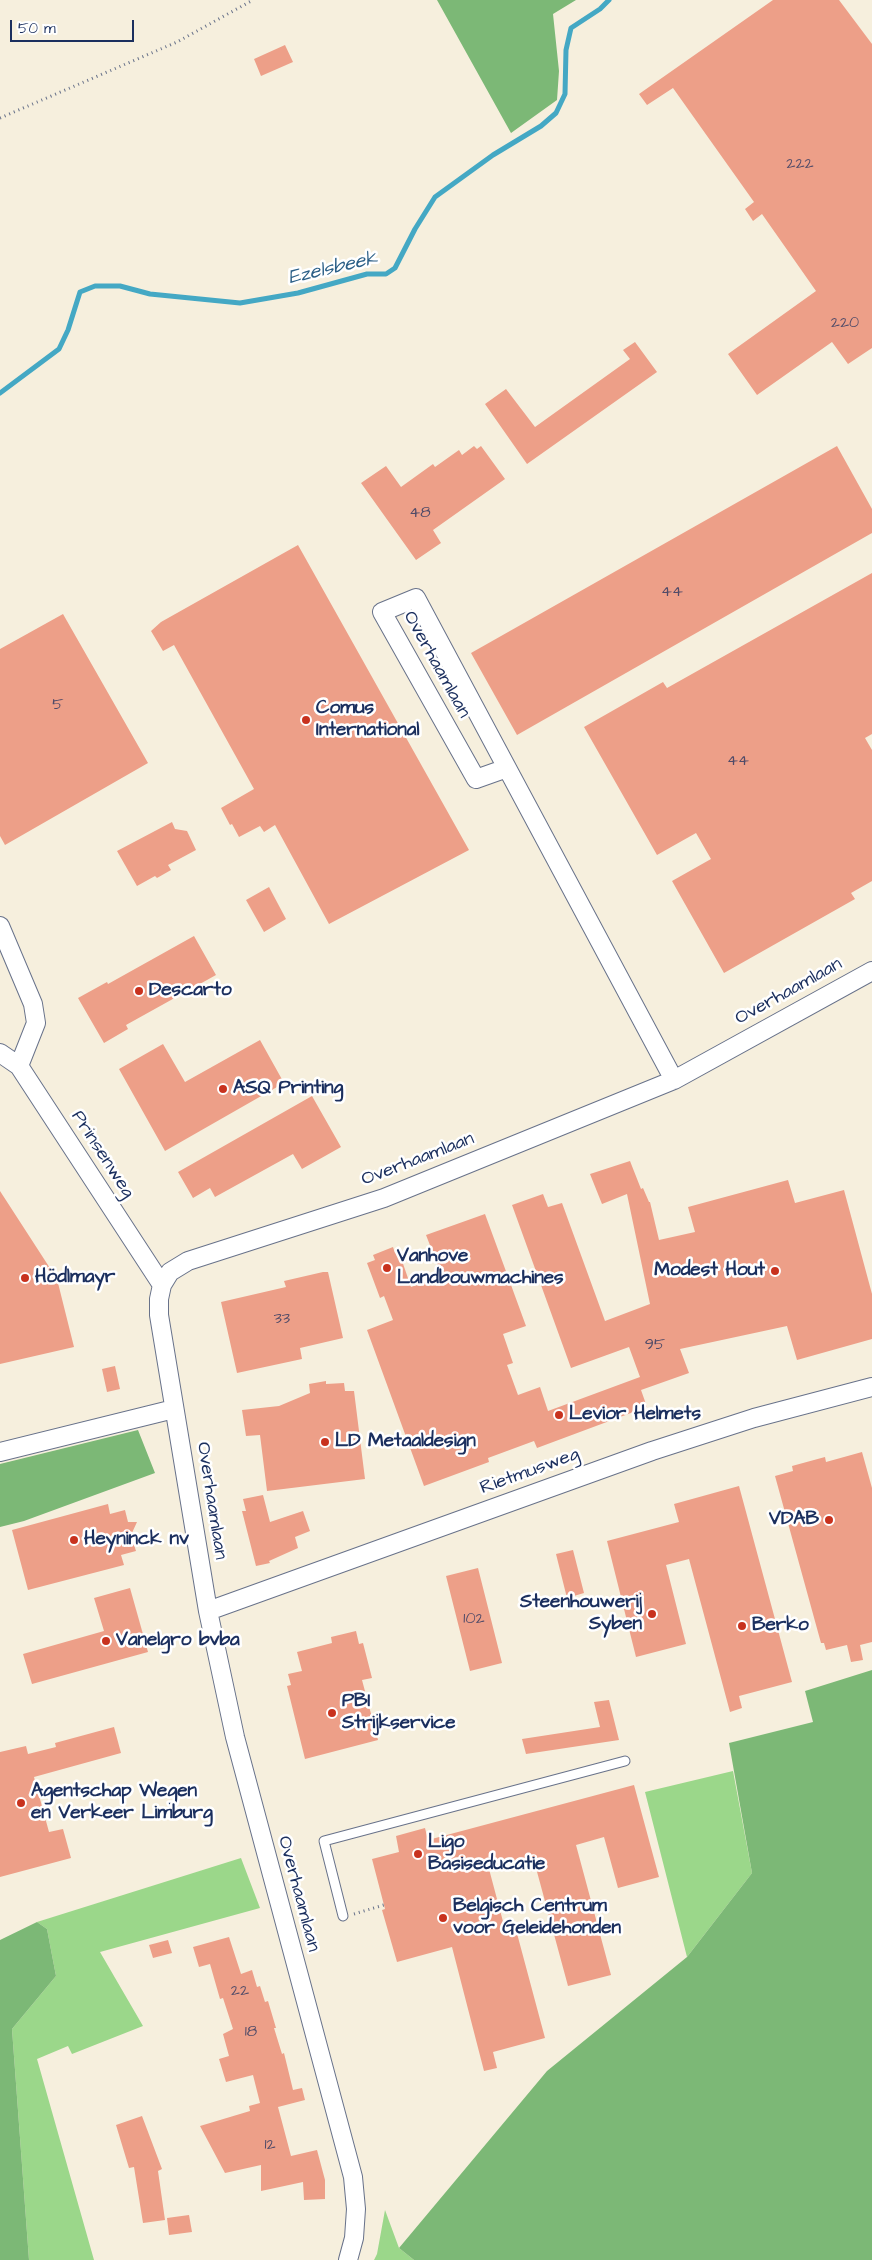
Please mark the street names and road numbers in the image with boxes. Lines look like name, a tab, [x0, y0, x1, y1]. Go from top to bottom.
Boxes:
street label: Overhaamlaan	[397, 608, 475, 722]
street label: Overhaamlaan	[732, 953, 846, 1031]
street label: Prinsenweg	[65, 1107, 139, 1203]
street label: Overhaamlaan	[359, 1128, 477, 1192]
street label: Overhaamlaan	[190, 1441, 232, 1561]
street label: Rietmusweg	[477, 1444, 583, 1500]
street label: Overhaamlaan	[272, 1834, 324, 1954]

